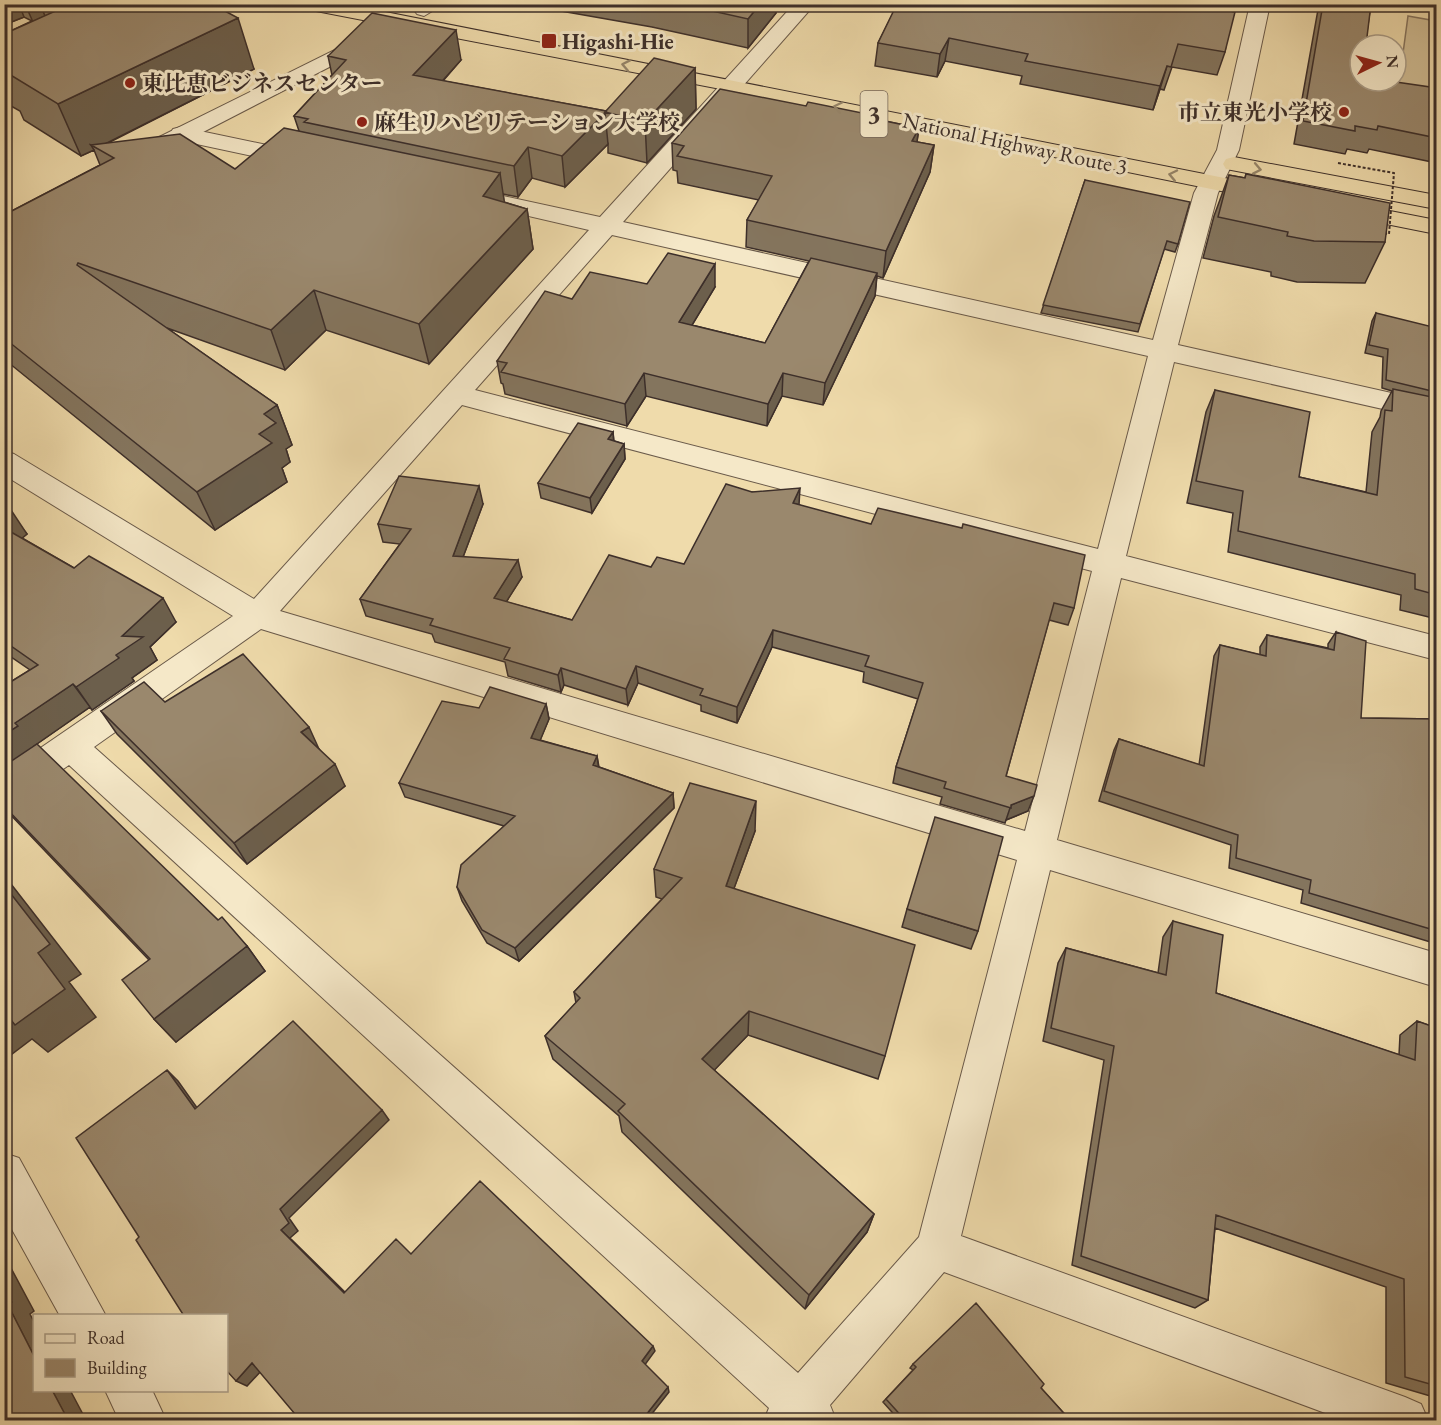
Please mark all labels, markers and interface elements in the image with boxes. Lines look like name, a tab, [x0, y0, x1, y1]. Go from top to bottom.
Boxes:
place label: Higashi-Hie	[562, 27, 674, 56]
marker: Higashi-Hie	[540, 32, 558, 50]
north arrow	[1348, 33, 1408, 93]
text: N	[1381, 54, 1403, 69]
one-way arrow	[621, 59, 631, 72]
place label: 東比恵ビジネスセンター	[142, 69, 382, 98]
marker: 東比恵ビジネスセンター	[123, 76, 137, 90]
road number: 3	[860, 91, 888, 137]
place label: 市立東光小学校	[1178, 98, 1332, 127]
one-way arrow	[833, 101, 843, 114]
marker: 市立東光小学校	[1337, 105, 1351, 119]
street label: National Highway Route 3	[900, 106, 1130, 181]
place label: 麻生リハビリテーション大学校	[374, 108, 680, 137]
marker: 麻生リハビリテーション大学校	[355, 115, 369, 129]
one-way arrow	[1251, 162, 1261, 175]
one-way arrow	[1168, 169, 1178, 182]
legend	[33, 1314, 228, 1392]
text: Road	[87, 1326, 126, 1349]
text: Building	[87, 1356, 147, 1379]

